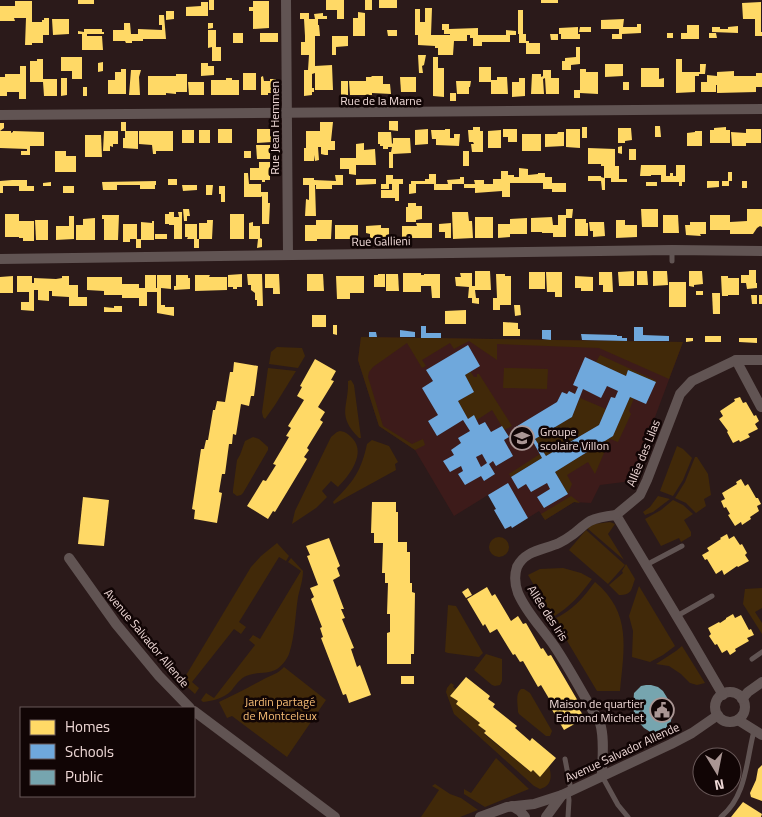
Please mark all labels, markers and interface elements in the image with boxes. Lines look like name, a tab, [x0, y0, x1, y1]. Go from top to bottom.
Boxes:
street label: Rue Jean Hemmen	[265, 81, 284, 175]
street label: Rue de la Marne	[340, 91, 422, 110]
street label: Rue Gallieni	[351, 231, 411, 251]
street label: Allée des Lilas	[621, 416, 665, 489]
place label: Groupe scolaire Villon	[540, 422, 609, 455]
school or university icon: Groupe scolaire Villon	[509, 425, 535, 451]
street label: Allée des Iris	[523, 581, 573, 645]
street label: Avenue Salvador Allende	[100, 584, 194, 692]
park label: Jardin partagé de Montceleux	[243, 692, 318, 725]
place label: Maison de quartier Edmond Michelet	[549, 694, 645, 727]
public building icon: Maison de quartier Edmond Michelet	[649, 697, 675, 723]
legend	[20, 707, 195, 797]
text: Homes	[65, 715, 110, 738]
street label: Avenue Salvador Allende	[562, 717, 682, 787]
text: Schools	[65, 740, 114, 763]
north arrow	[692, 747, 742, 797]
text: Public	[65, 765, 103, 788]
text: N	[713, 774, 726, 796]

